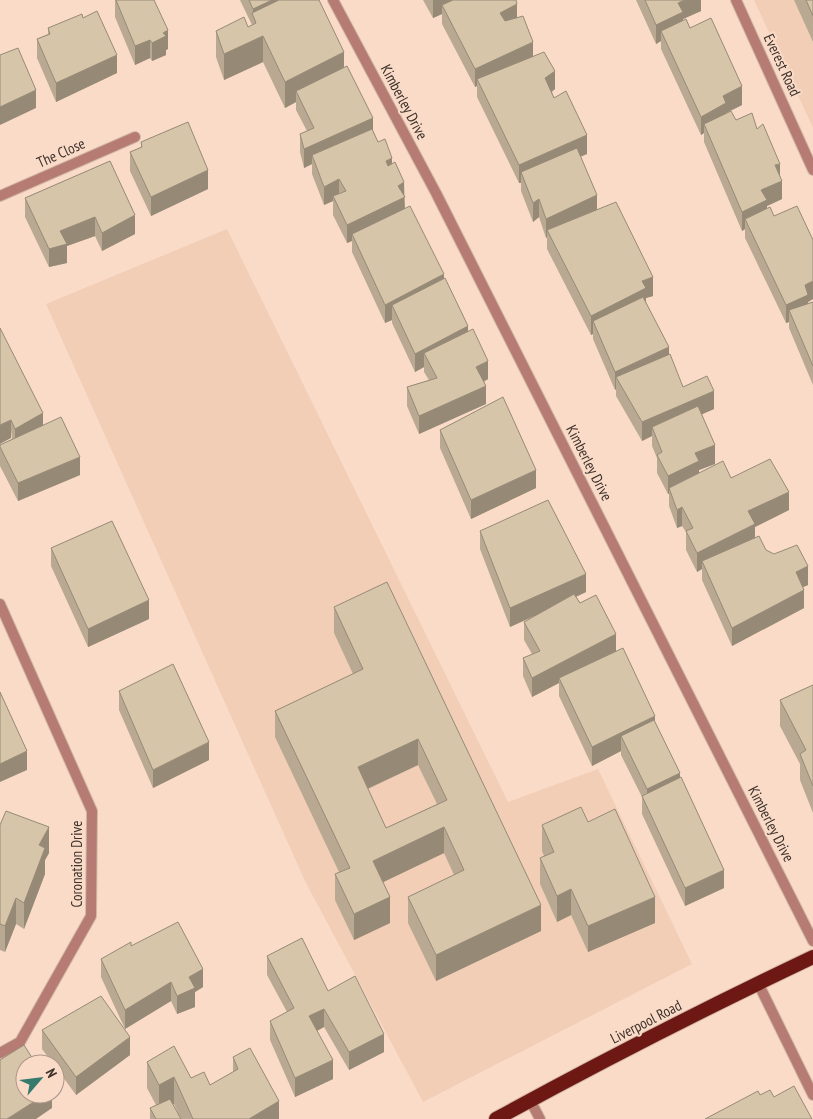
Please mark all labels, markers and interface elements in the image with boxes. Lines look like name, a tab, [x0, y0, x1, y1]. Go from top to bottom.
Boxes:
street label: Everest Road	[760, 31, 805, 99]
street label: Kimberley Drive	[377, 61, 432, 143]
street label: The Close	[34, 134, 88, 172]
street label: Kimberley Drive	[562, 422, 617, 504]
street label: Kimberley Drive	[744, 783, 799, 865]
street label: Coronation Drive	[67, 821, 86, 908]
street label: Liverpool Road	[607, 996, 685, 1048]
north arrow	[15, 1054, 65, 1104]
text: N	[42, 1065, 61, 1080]

